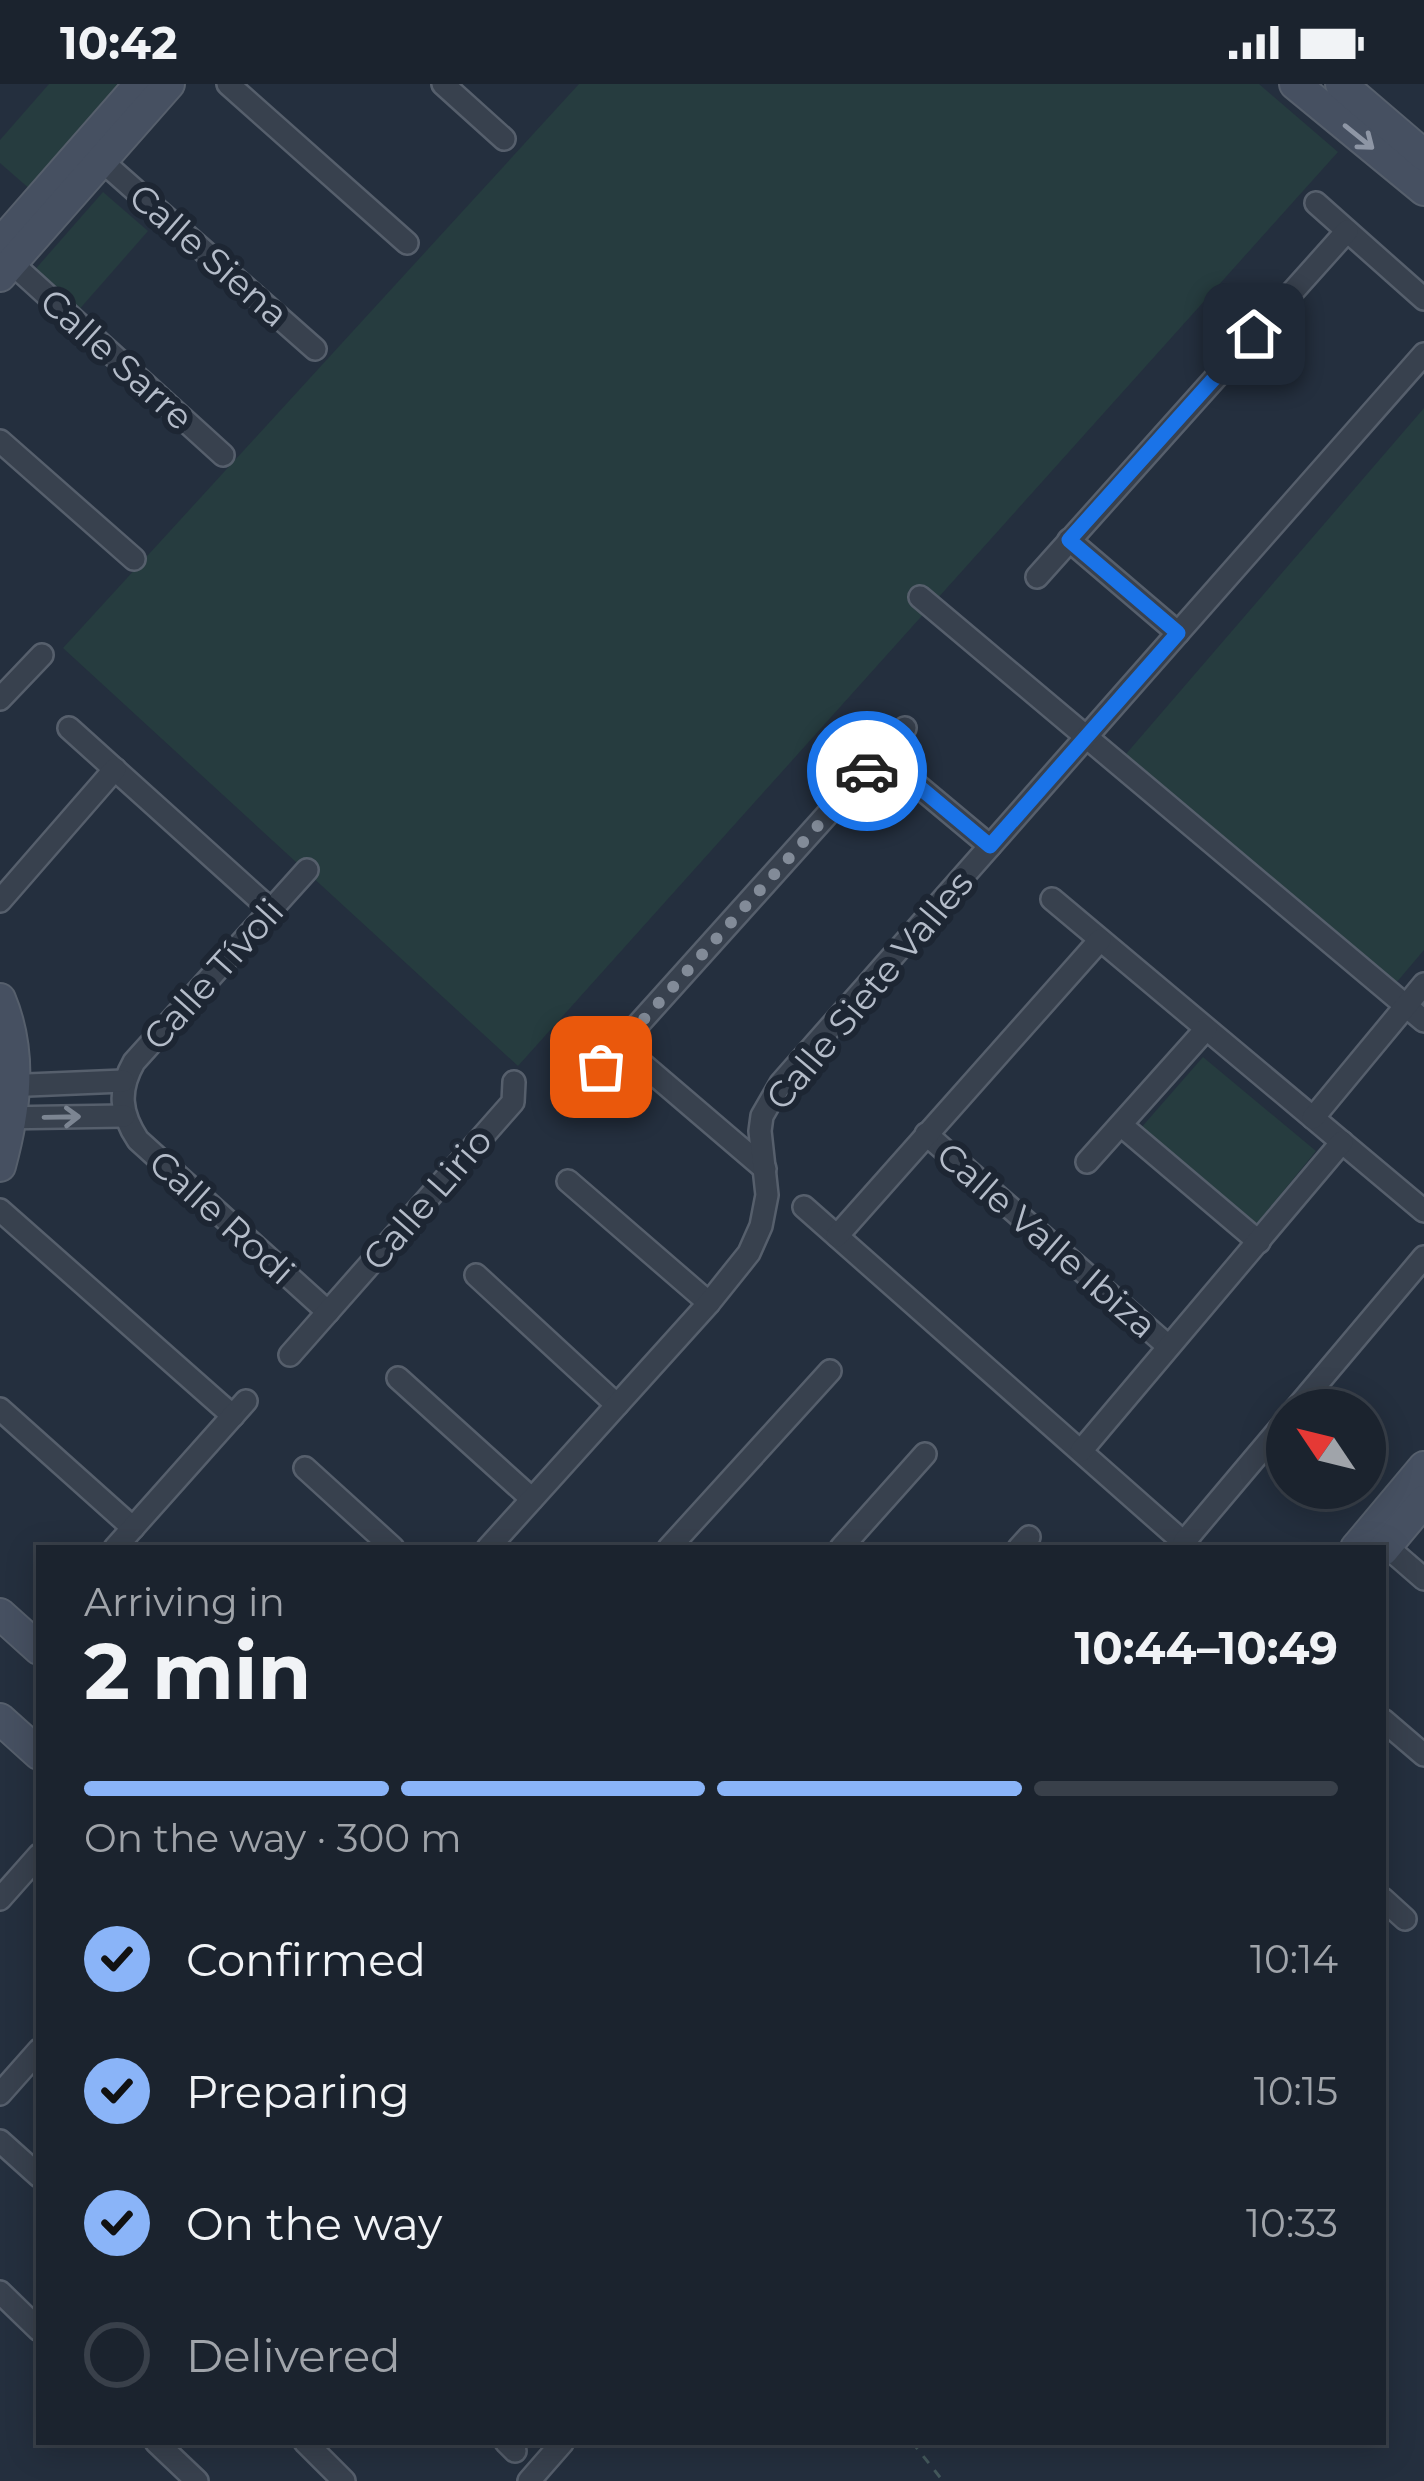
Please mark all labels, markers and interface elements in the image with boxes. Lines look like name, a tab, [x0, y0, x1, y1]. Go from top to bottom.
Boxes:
text: 10:42	[60, 15, 178, 70]
one-way arrow	[1343, 123, 1375, 150]
street label: Calle Siena	[121, 174, 297, 336]
street label: Calle Sarre	[32, 279, 202, 439]
pin	[1203, 283, 1305, 385]
icon: home	[1221, 301, 1287, 367]
courier	[807, 711, 927, 831]
icon: car	[834, 738, 900, 804]
street label: Calle Siete Valles	[756, 861, 982, 1119]
street label: Calle Tívoli	[134, 889, 292, 1059]
pin	[550, 1016, 652, 1118]
icon: bag	[568, 1034, 634, 1100]
one-way arrow	[42, 1106, 81, 1128]
street label: Calle Lirio	[353, 1119, 501, 1279]
street label: Calle Valle Ibiza	[928, 1133, 1166, 1347]
street label: Calle Rodi	[140, 1141, 304, 1293]
north arrow	[1266, 1389, 1386, 1509]
map controls	[1266, 1389, 1386, 1509]
text: Arriving in	[84, 1578, 285, 1626]
text: 10:44–10:49	[1075, 1620, 1338, 1675]
text: 2 min	[84, 1623, 311, 1719]
text: On the way · 300 m	[84, 1814, 462, 1862]
icon: check	[84, 1926, 150, 1992]
text: Confirmed	[186, 1932, 426, 1987]
text: 10:14	[1250, 1935, 1338, 1983]
icon: check	[84, 2058, 150, 2124]
text: Preparing	[186, 2064, 410, 2119]
text: 10:15	[1254, 2067, 1338, 2115]
icon: check	[84, 2190, 150, 2256]
text: On the way	[186, 2196, 442, 2251]
text: 10:33	[1246, 2199, 1338, 2247]
text: Delivered	[186, 2328, 401, 2383]

